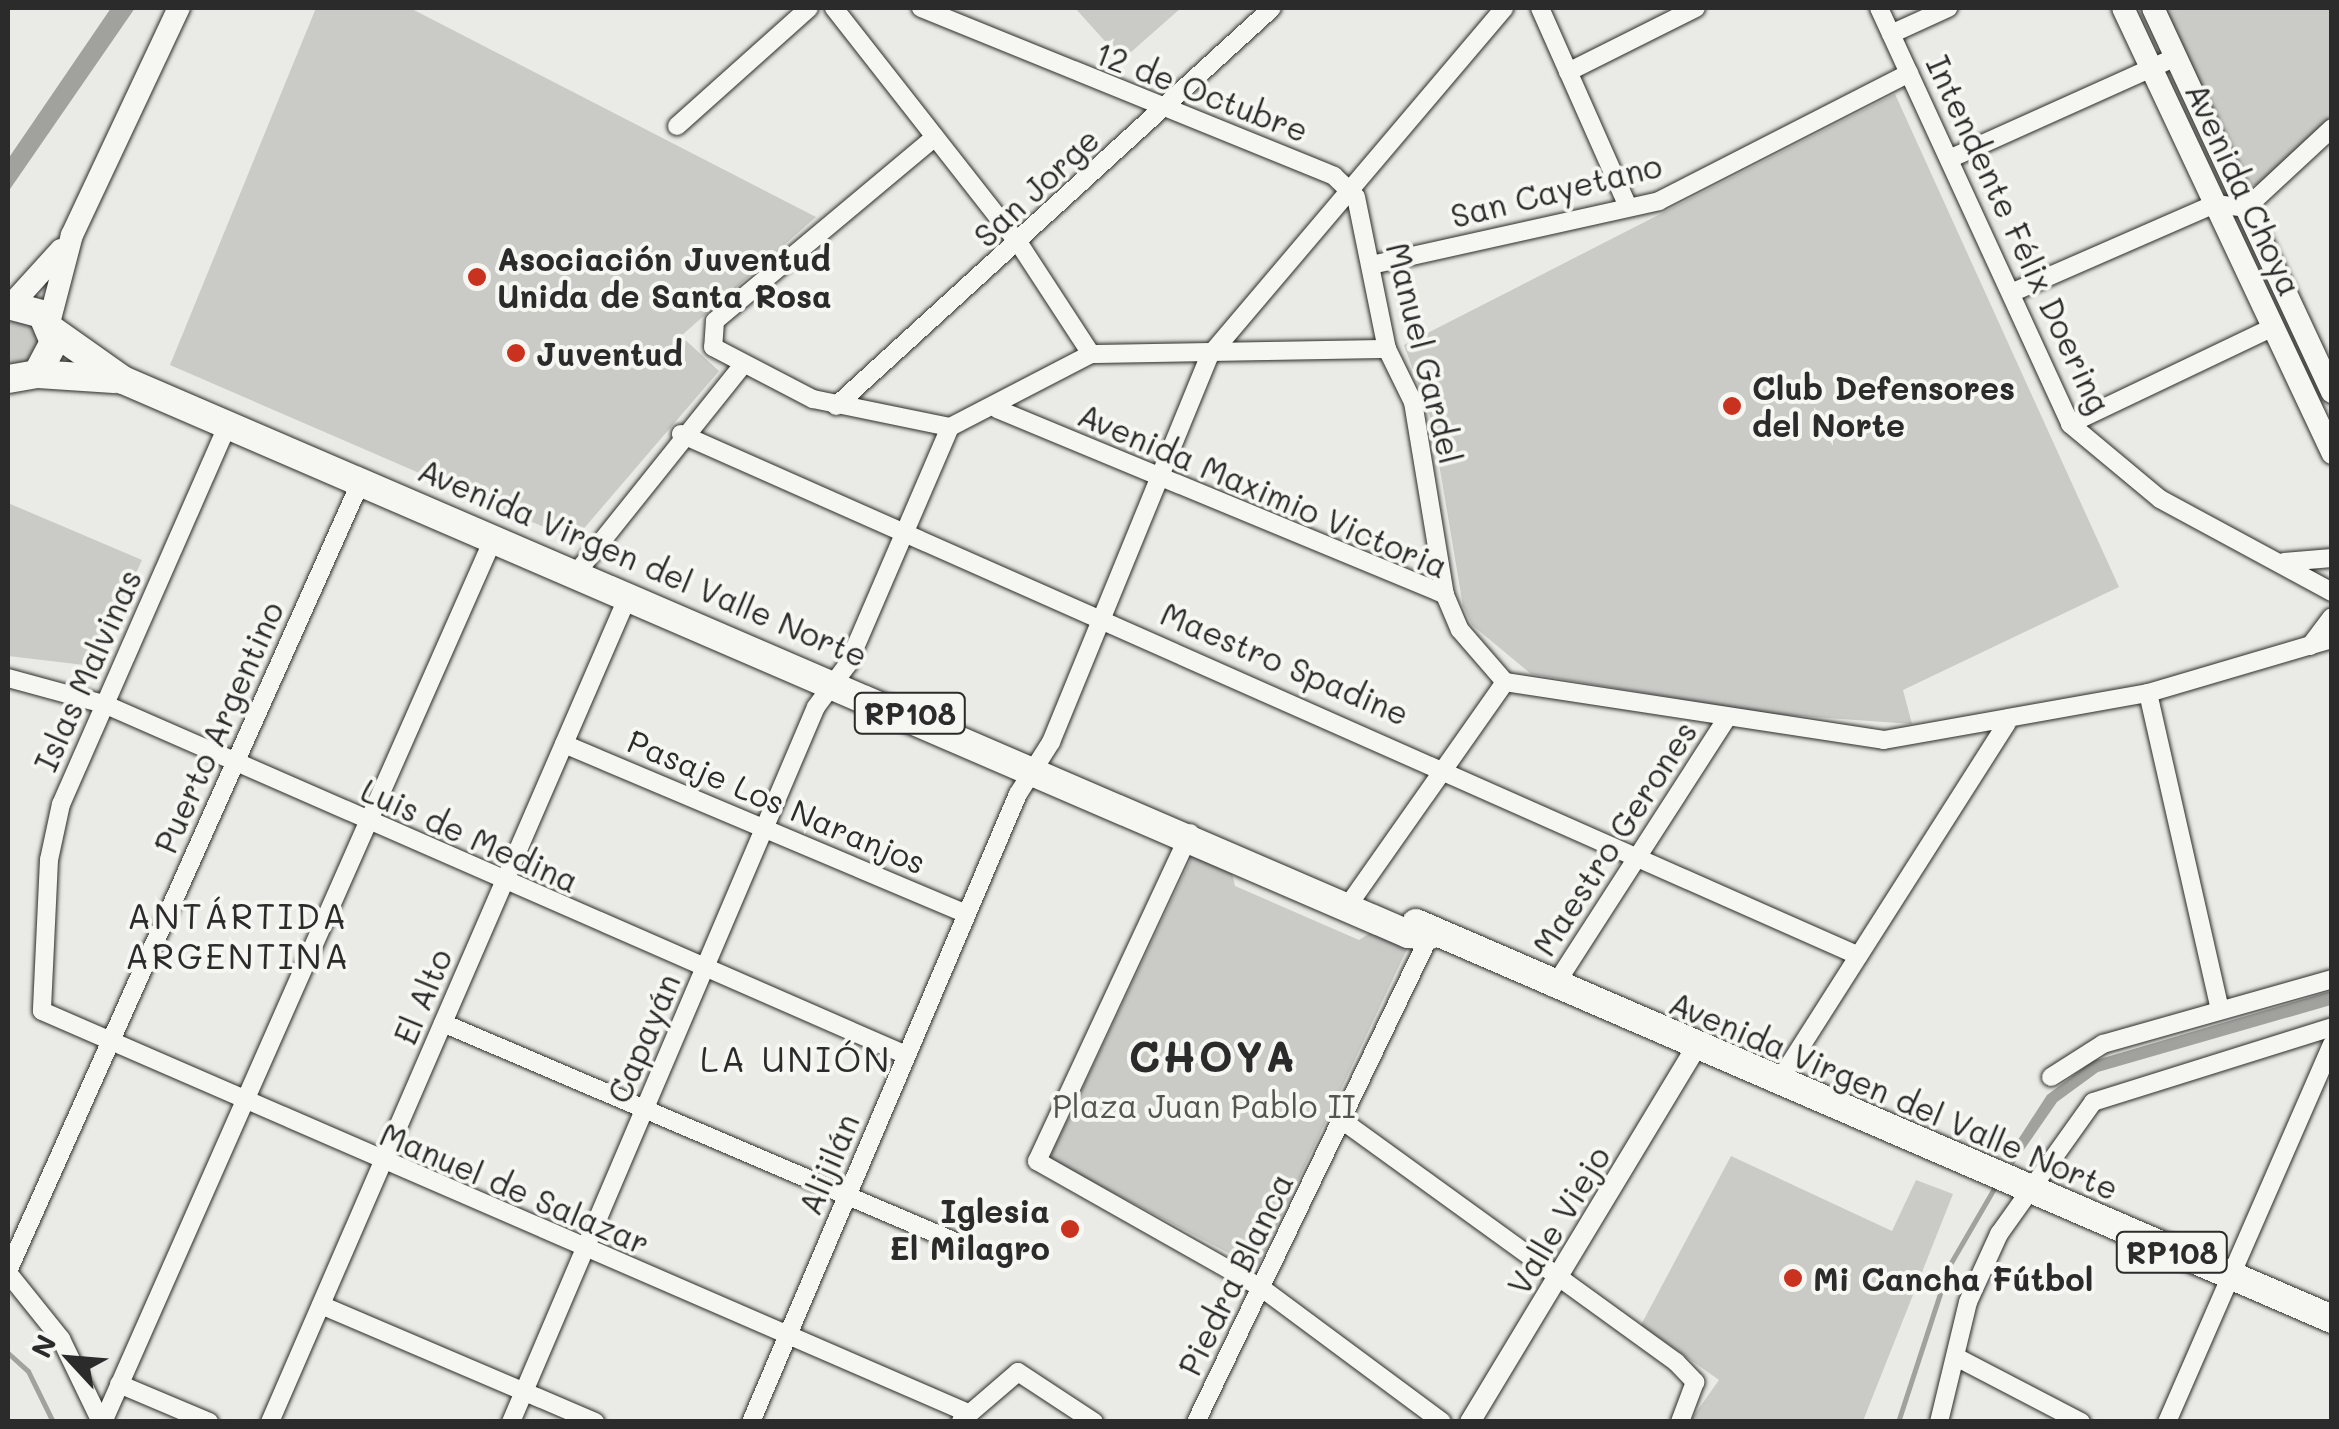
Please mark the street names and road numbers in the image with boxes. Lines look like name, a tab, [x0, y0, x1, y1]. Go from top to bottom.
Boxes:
street label: 12 de Octubre	[1090, 33, 1314, 149]
street label: Intendente Félix Doering	[1919, 49, 2119, 419]
street label: Avenida Choya	[2178, 77, 2310, 301]
street label: San Jorge	[966, 119, 1106, 255]
street label: San Cayetano	[1447, 145, 1665, 235]
street label: Manuel Gardel	[1379, 238, 1471, 468]
street label: Avenida Maximio Victoria	[1072, 395, 1454, 585]
street label: Avenida Virgen del Valle Norte	[413, 450, 873, 674]
street label: Islas Malvinas	[25, 563, 149, 777]
street label: Maestro Spadine	[1155, 593, 1415, 733]
street label: Puerto Argentino	[145, 595, 291, 859]
road number: RP108	[852, 688, 968, 738]
street label: Maestro Gerones	[1524, 714, 1704, 962]
street label: Pasaje Los Naranjos	[622, 721, 932, 881]
street label: Luis de Medina	[356, 770, 584, 900]
street label: El Alto	[385, 943, 459, 1049]
street label: Capayán	[599, 968, 687, 1108]
street label: Avenida Virgen del Valle Norte	[1664, 983, 2124, 1207]
street label: Alijilán	[790, 1108, 866, 1220]
street label: Manuel de Salazar	[375, 1114, 655, 1262]
street label: Valle Viejo	[1499, 1139, 1617, 1301]
street label: Piedra Blanca	[1170, 1167, 1300, 1381]
road number: RP108	[2114, 1227, 2230, 1277]

